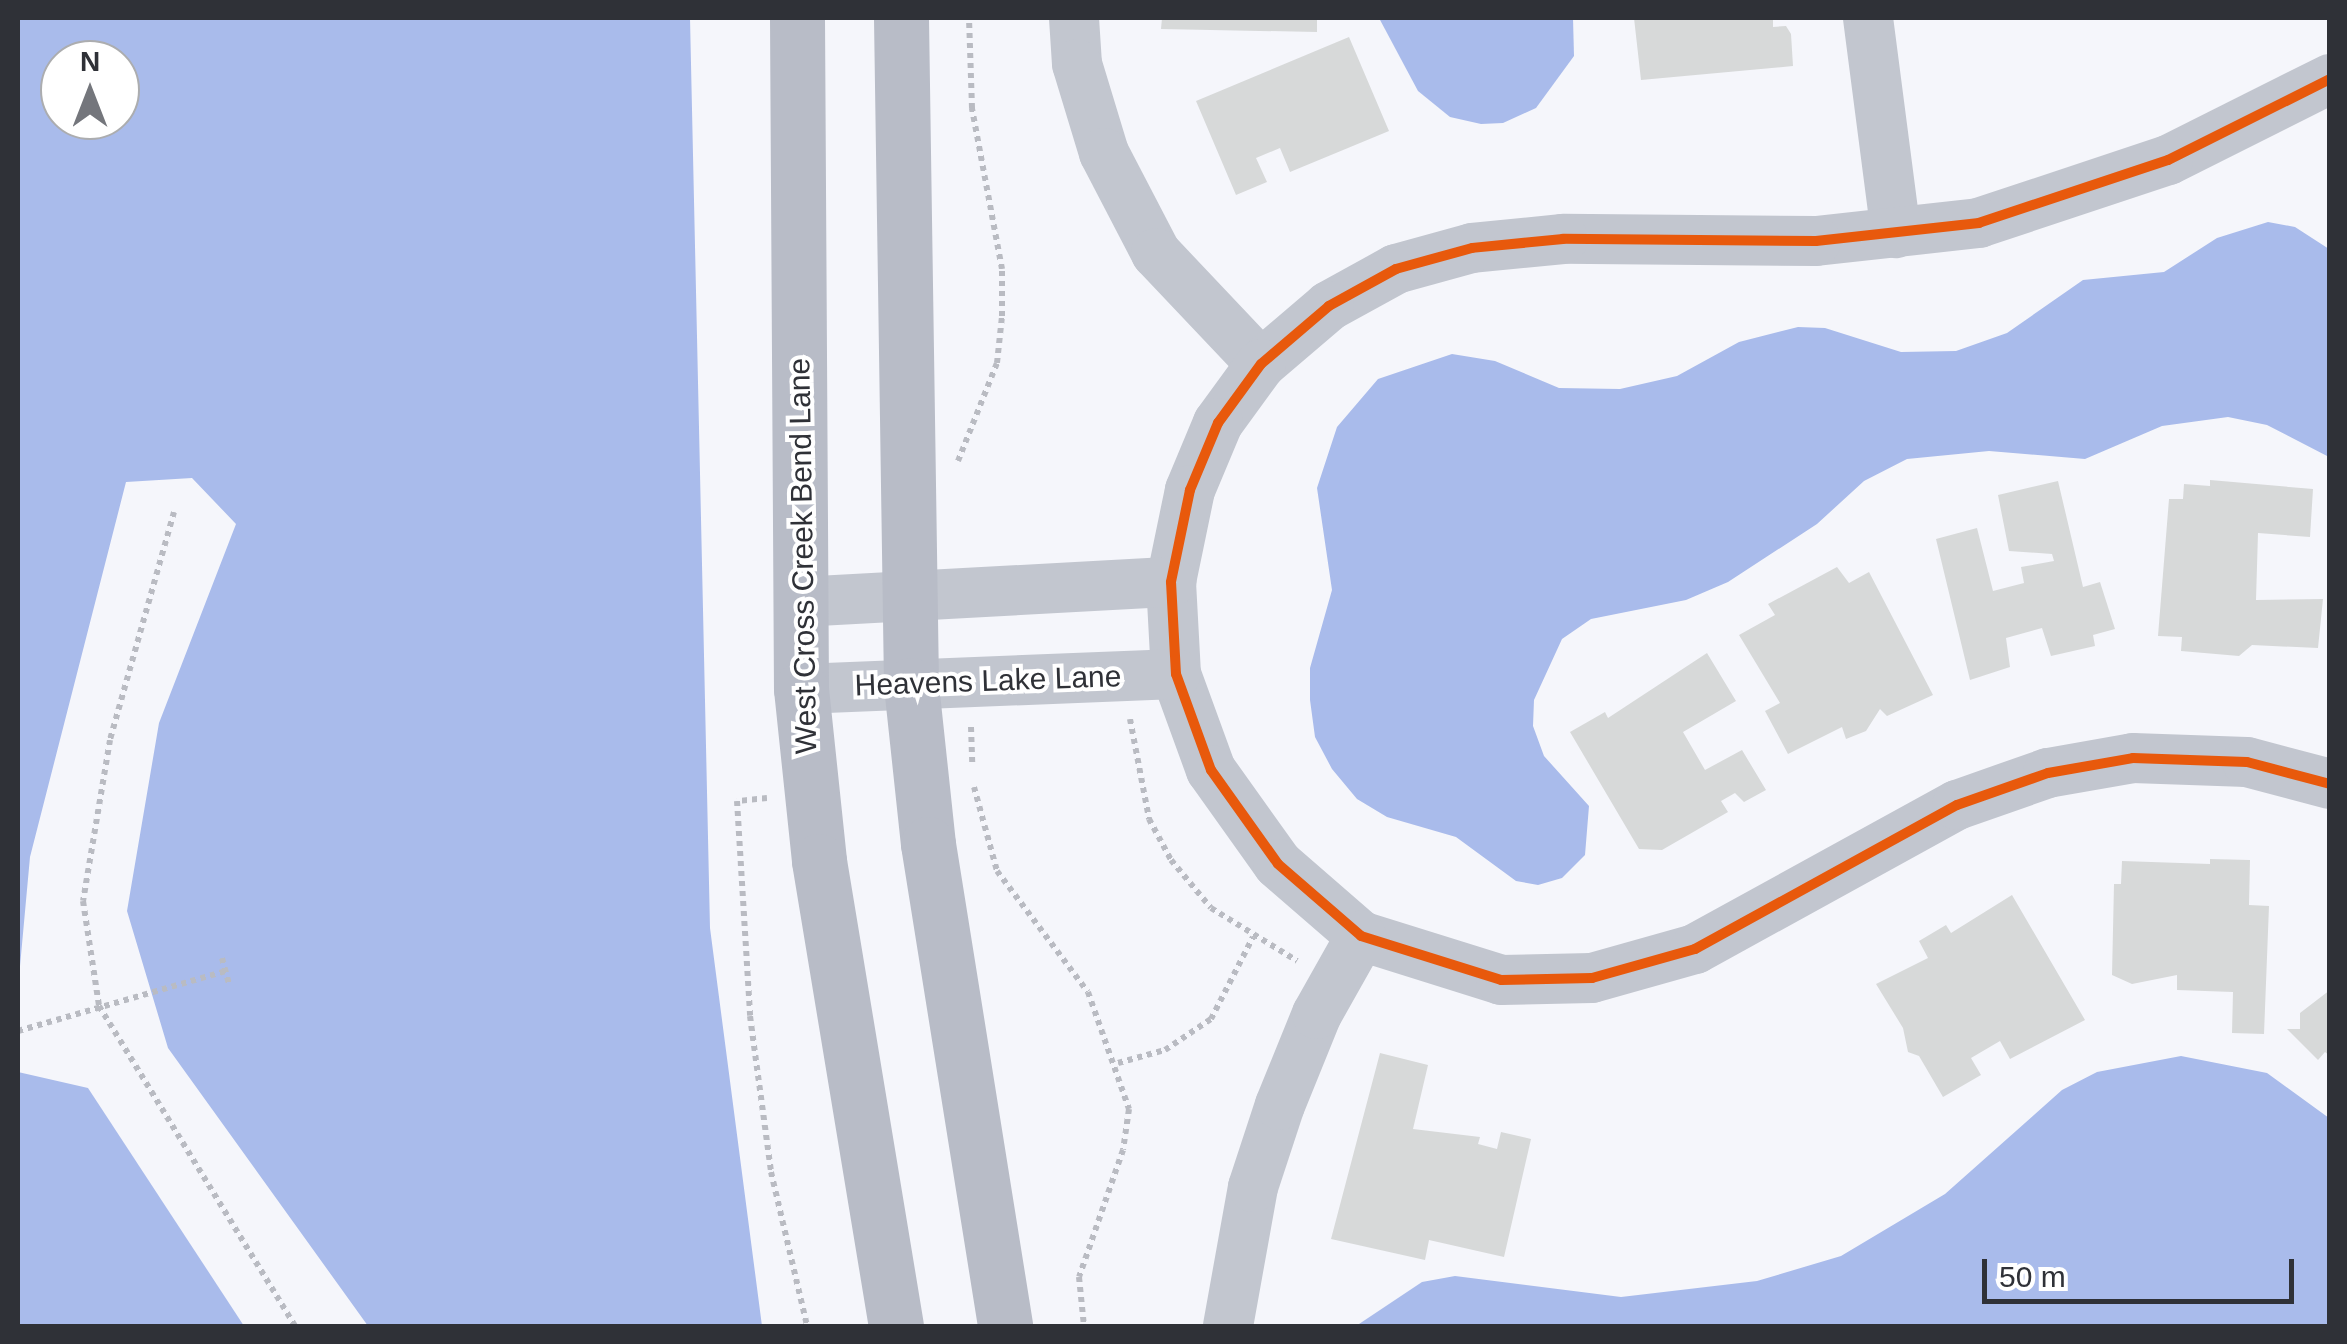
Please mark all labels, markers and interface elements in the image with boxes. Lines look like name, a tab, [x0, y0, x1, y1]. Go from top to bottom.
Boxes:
north arrow	[40, 40, 140, 140]
text: N	[80, 46, 100, 77]
street label: West Cross Creek Bend Lane	[782, 358, 824, 754]
street label: Heavens Lake Lane	[854, 658, 1122, 704]
scale bar	[1987, 1239, 2300, 1301]
text: 50 m	[1999, 1260, 2066, 1293]

